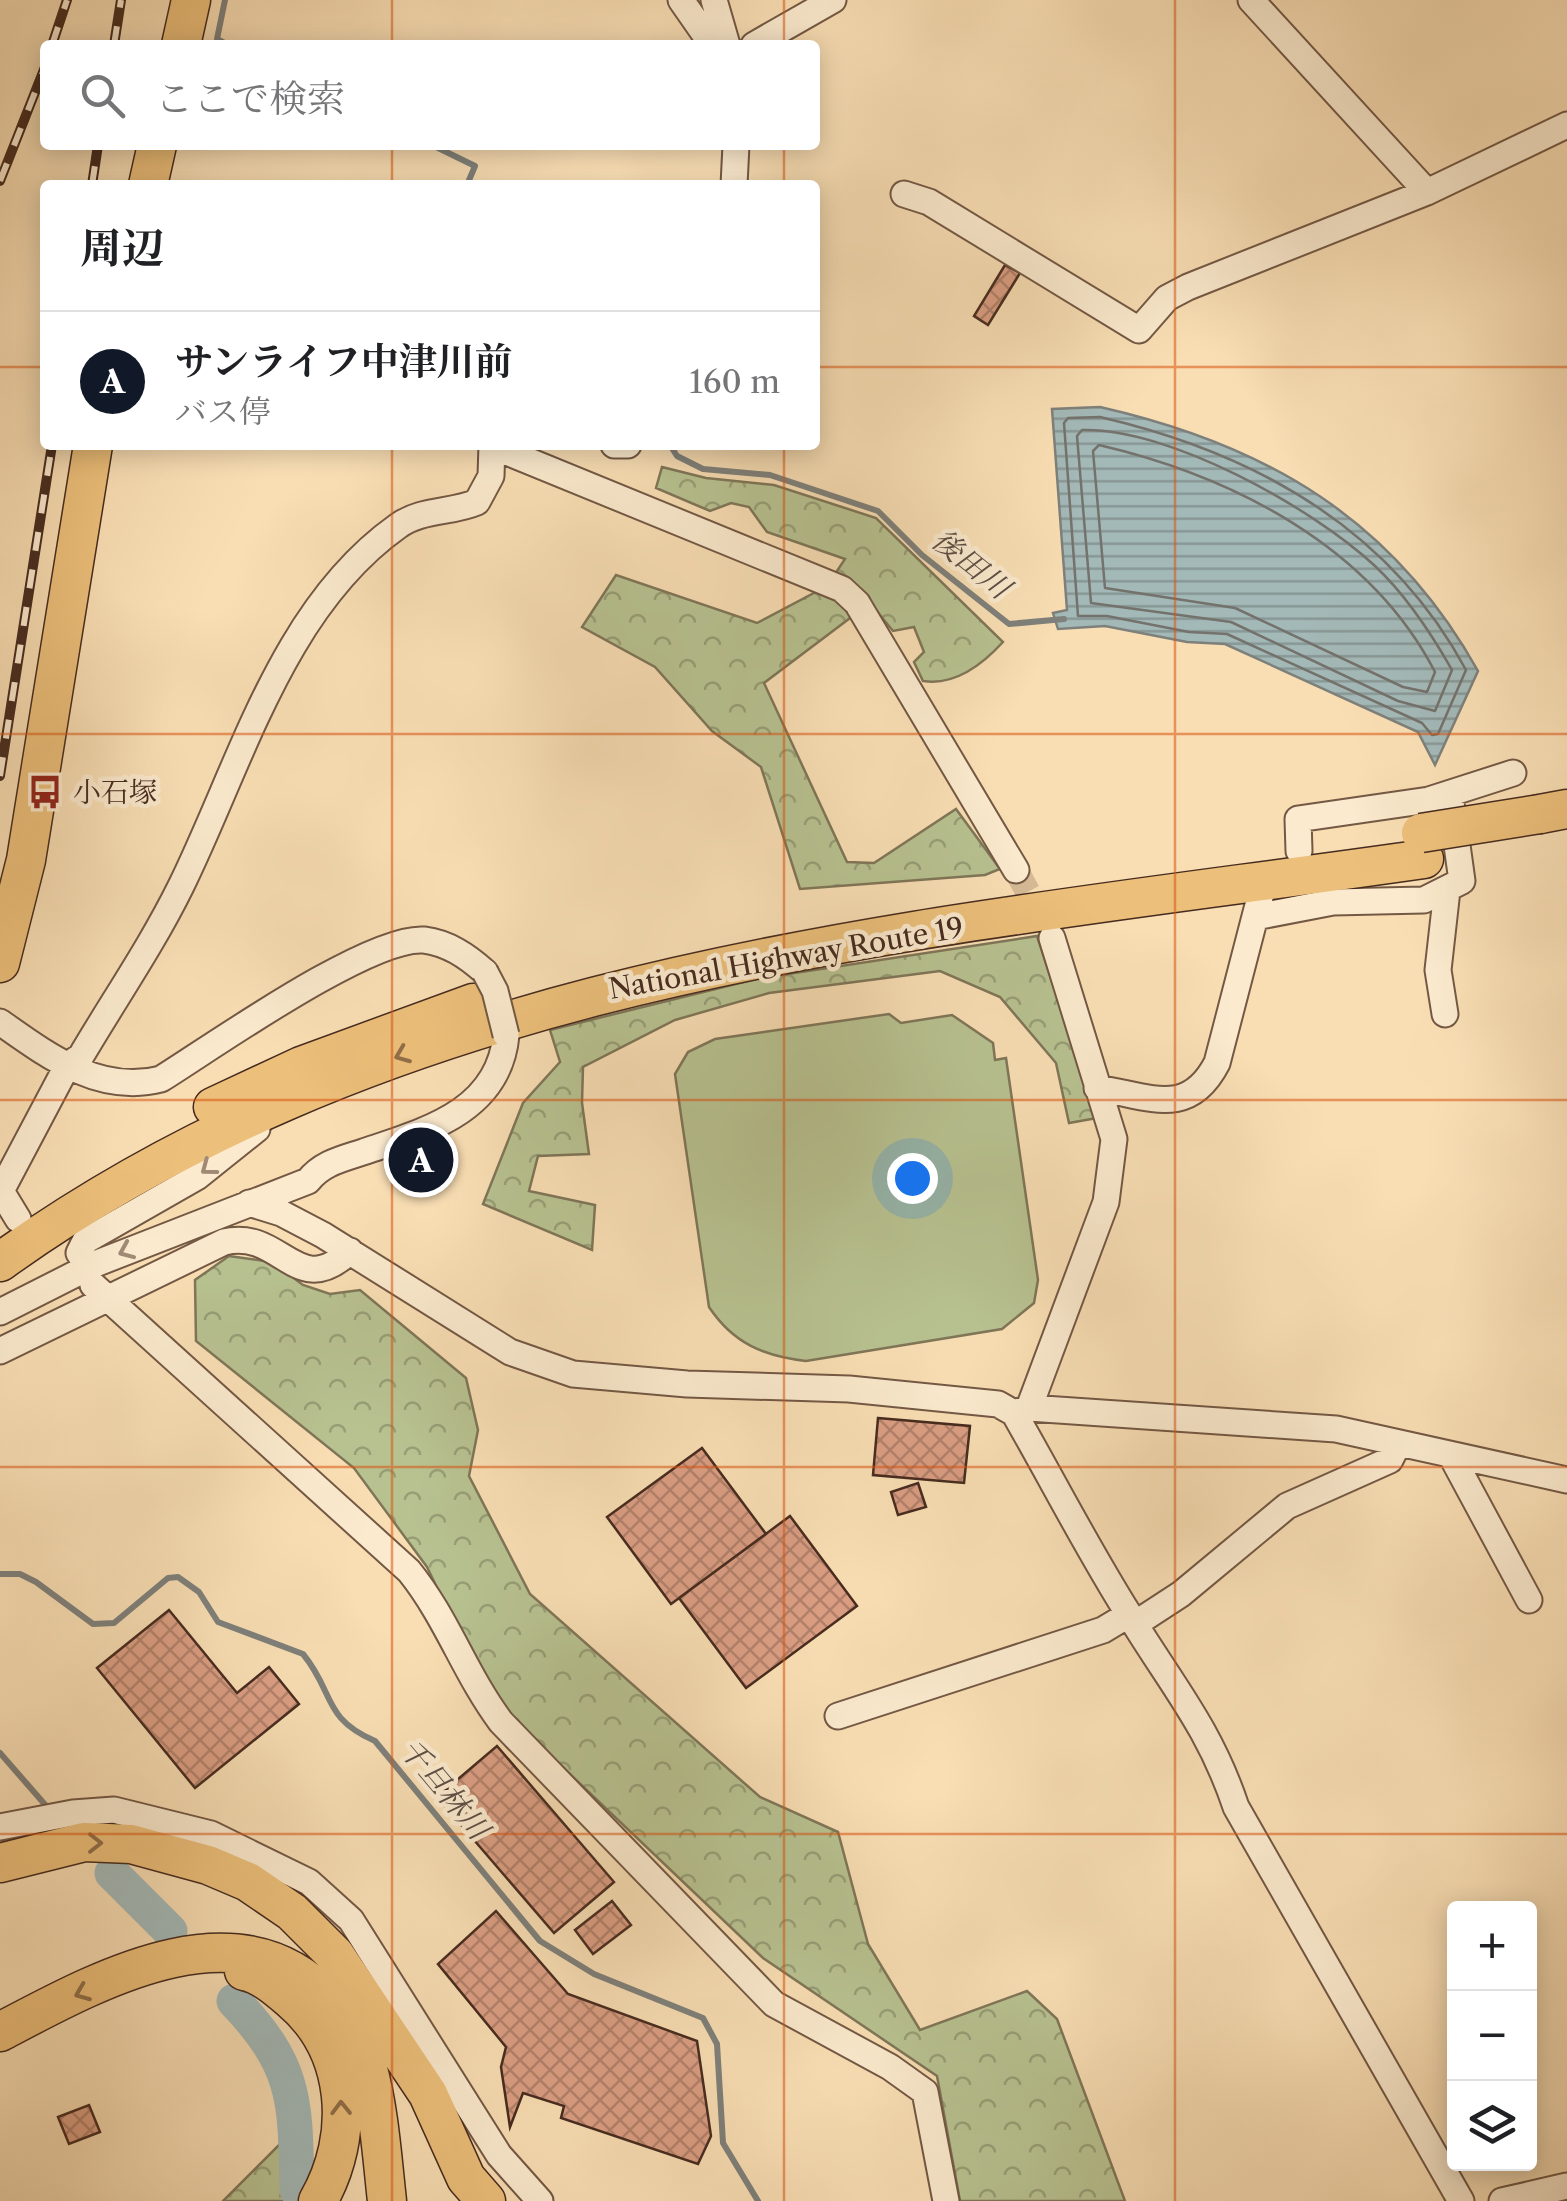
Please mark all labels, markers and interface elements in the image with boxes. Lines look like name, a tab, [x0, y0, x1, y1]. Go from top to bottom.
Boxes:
search box	[40, 40, 820, 150]
icon: search	[75, 68, 130, 123]
text: ここで検索	[155, 75, 345, 122]
text: 周辺	[80, 222, 164, 274]
text: サンライフ中津川前	[175, 338, 513, 385]
text: A	[100, 362, 125, 401]
text: 160 m	[689, 362, 780, 401]
text: バス停	[175, 392, 271, 431]
water label: 後田川	[925, 521, 1020, 608]
bus stop icon: 小石塚	[26, 773, 64, 811]
place label: 小石塚	[73, 775, 157, 809]
street label: National Highway Route 19	[606, 910, 966, 1006]
one-way arrow	[395, 1044, 412, 1064]
pin: A	[388, 1122, 454, 1198]
your location	[887, 1153, 938, 1204]
one-way arrow	[201, 1157, 219, 1174]
one-way arrow	[118, 1240, 136, 1260]
water label: 千旦林川	[392, 1731, 499, 1849]
one-way arrow	[88, 1832, 103, 1854]
map controls	[1447, 1901, 1537, 2171]
button: +	[1447, 1901, 1537, 1991]
one-way arrow	[74, 1981, 92, 2001]
button: −	[1447, 1991, 1537, 2081]
button: layers	[1447, 2081, 1537, 2171]
one-way arrow	[331, 2100, 352, 2115]

